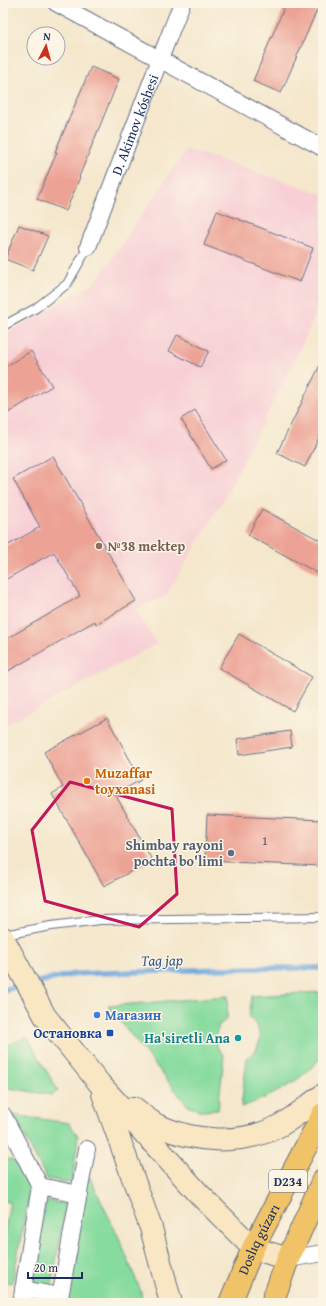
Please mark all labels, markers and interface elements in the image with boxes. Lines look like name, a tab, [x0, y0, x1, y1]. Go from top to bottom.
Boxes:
north arrow	[26, 26, 66, 66]
text: N	[43, 28, 52, 44]
street label: D. Akimov kóshesi	[106, 71, 163, 178]
place label: №38 mektep	[107, 536, 185, 556]
marker: №38 mektep	[94, 541, 104, 551]
place label: Muzaffar toyxanasi	[95, 763, 156, 799]
marker: Muzaffar toyxanasi	[82, 776, 92, 786]
house number: 1	[262, 832, 268, 849]
place label: Shimbay rayoni pochta bo'limi	[126, 835, 224, 871]
marker: Shimbay rayoni pochta bo'limi	[226, 848, 236, 858]
water label: Tag jap	[141, 949, 183, 971]
place label: Магазин	[105, 1005, 162, 1025]
marker: Магазин	[92, 1010, 102, 1020]
place label: Остановка	[33, 1023, 103, 1043]
marker: Остановка	[105, 1028, 115, 1038]
place label: Ha'siretli Ana	[144, 1028, 231, 1048]
marker: Ha'siretli Ana	[233, 1033, 243, 1043]
road number: D234	[269, 1170, 307, 1192]
street label: Doslıq gúzarı	[233, 1200, 284, 1278]
scale bar	[28, 1254, 82, 1280]
text: 20 m	[34, 1259, 58, 1276]

